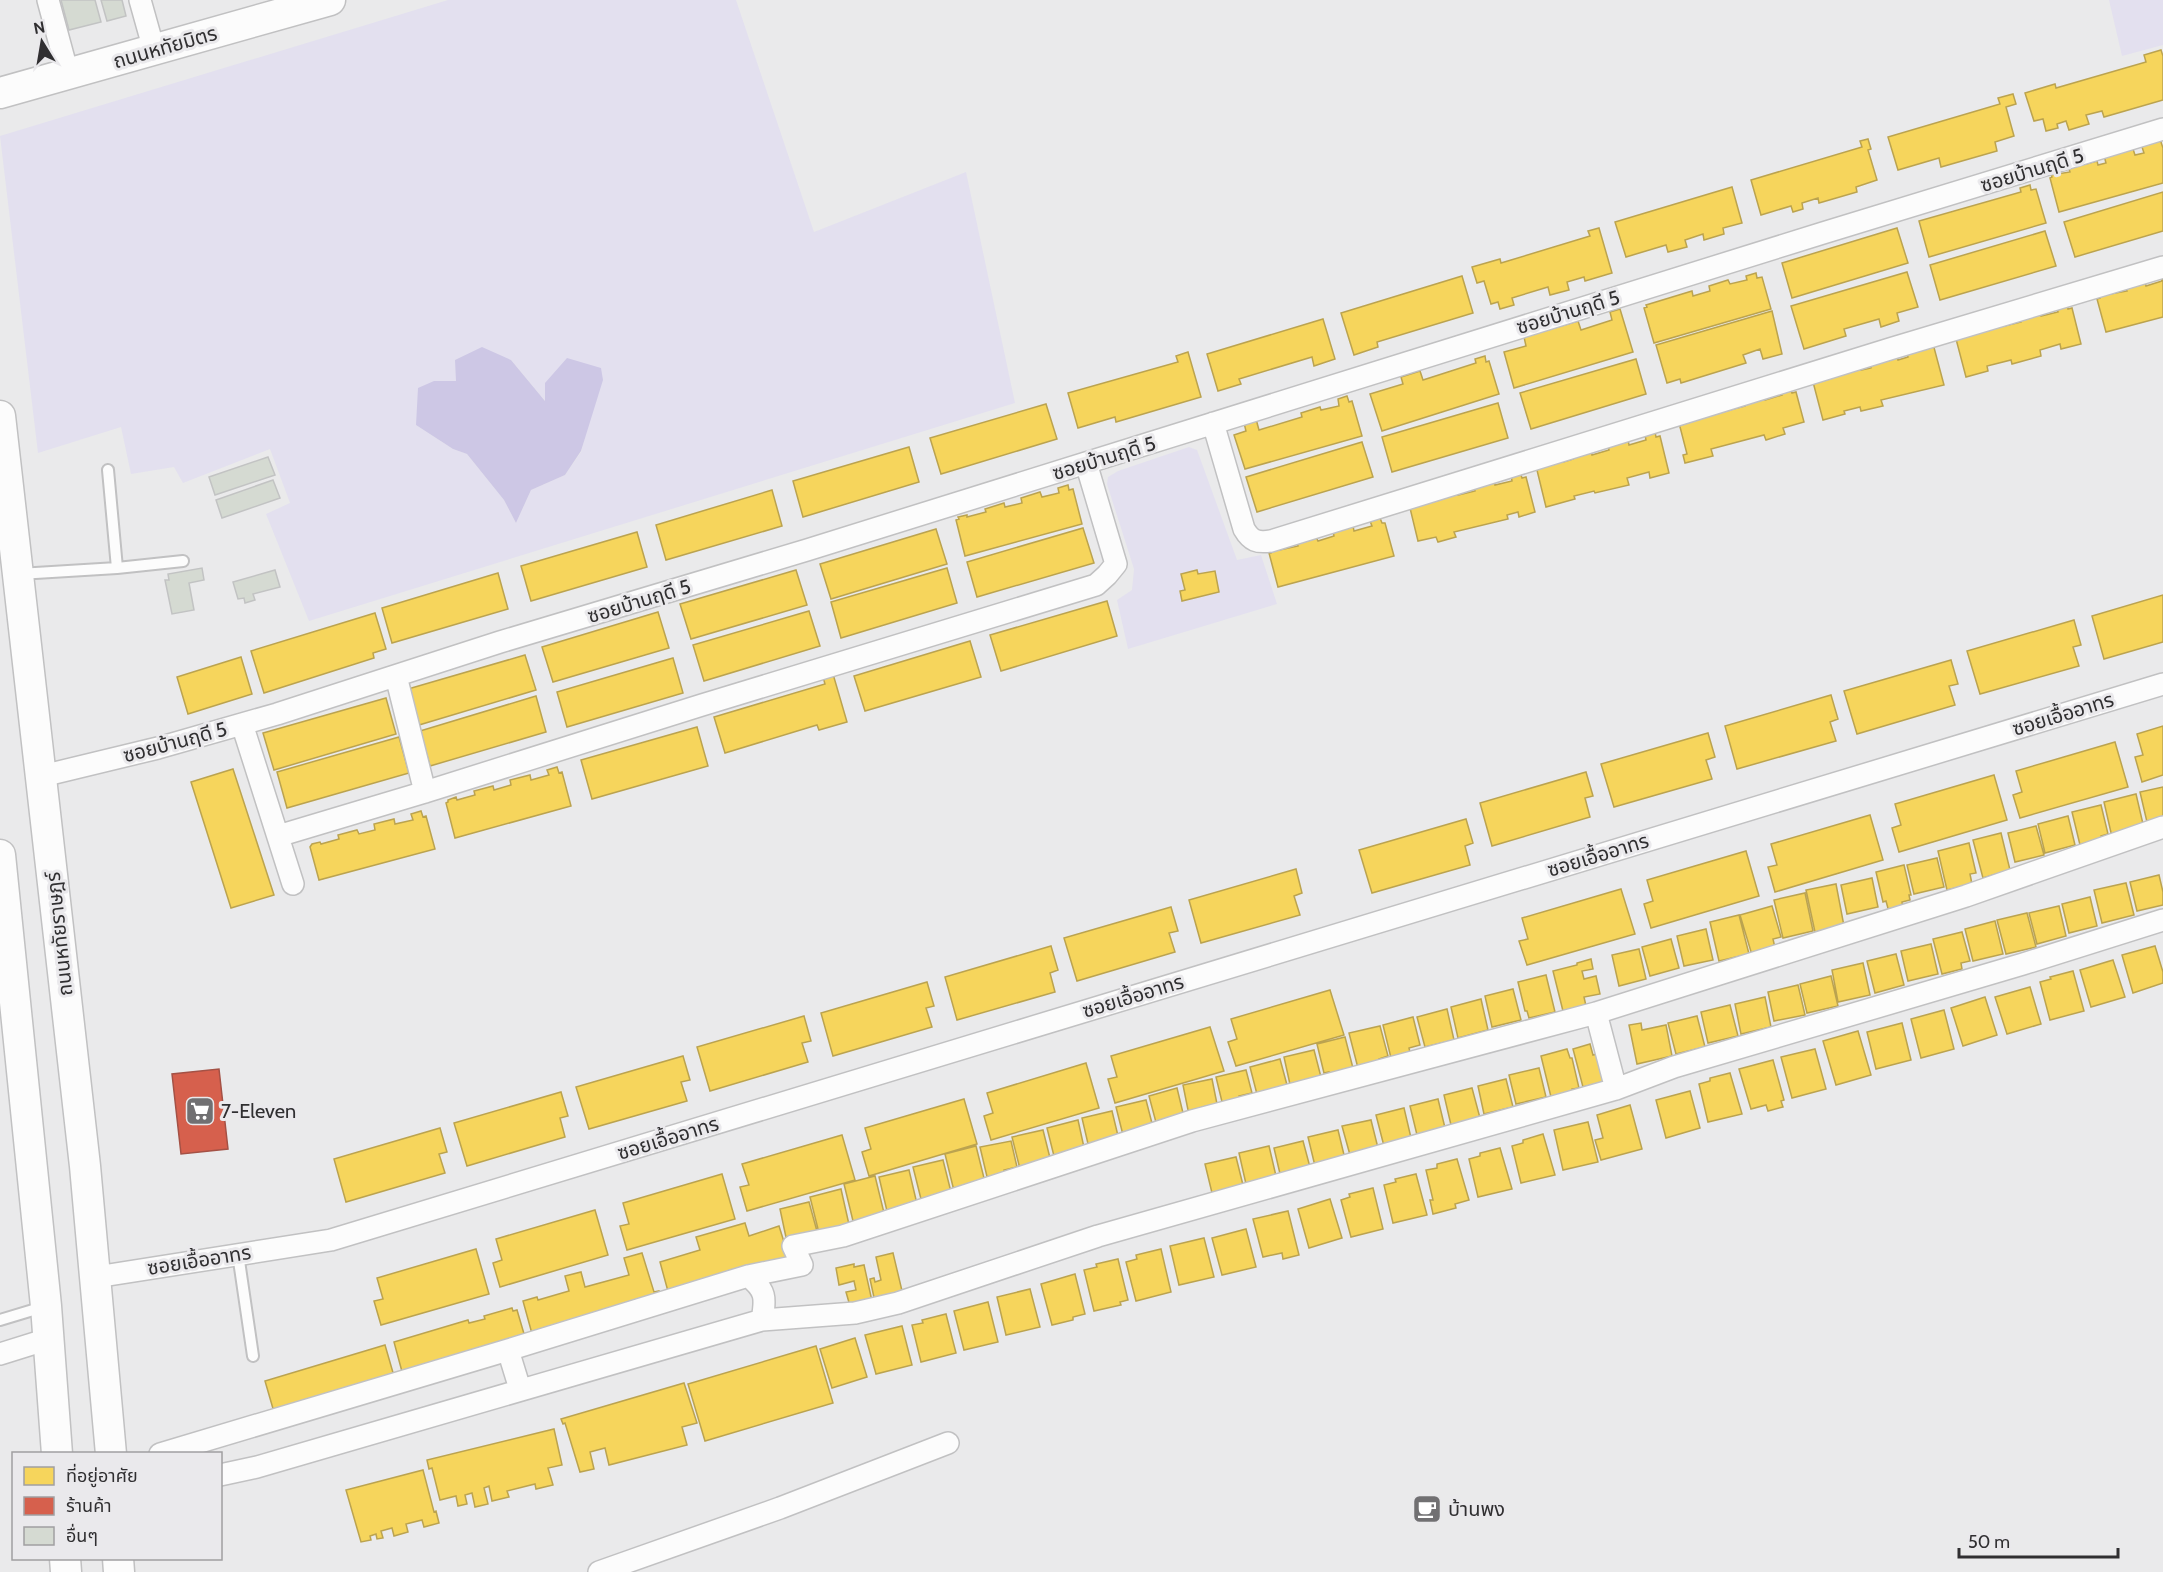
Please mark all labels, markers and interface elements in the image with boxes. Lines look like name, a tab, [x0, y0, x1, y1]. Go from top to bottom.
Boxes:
north arrow	[12, 12, 72, 72]
text: N	[32, 17, 47, 38]
street label: ถนนหทัยมิตร	[110, 21, 220, 73]
street label: ซอยบ้านฤดี 5	[1978, 143, 2086, 197]
street label: ซอยบ้านฤดี 5	[1514, 285, 1622, 339]
street label: ซอยบ้านฤดี 5	[1050, 431, 1158, 485]
street label: ซอยบ้านฤดี 5	[585, 574, 693, 628]
street label: ซอยเอื้ออาทร	[2009, 685, 2117, 741]
street label: ซอยบ้านฤดี 5	[120, 717, 230, 767]
street label: ซอยเอื้ออาทร	[1544, 826, 1652, 882]
street label: ถนนหทัยราษฎร์	[40, 870, 77, 997]
street label: ซอยเอื้ออาทร	[1079, 967, 1187, 1023]
supermarket icon: 7-Eleven	[184, 1095, 216, 1127]
place label: 7-Eleven	[221, 1099, 296, 1123]
street label: ซอยเอื้ออาทร	[614, 1109, 722, 1165]
street label: ซอยเอื้ออาทร	[145, 1238, 253, 1280]
legend	[12, 1452, 222, 1560]
text: ที่อยู่อาศัย	[66, 1463, 138, 1488]
cafe icon: บ้านพง	[1411, 1493, 1443, 1525]
text: ร้านค้า	[66, 1495, 112, 1517]
place label: บ้านพง	[1448, 1497, 1505, 1521]
scale bar	[1959, 1521, 2118, 1559]
text: อื่นๆ	[66, 1523, 98, 1547]
text: 50 m	[1968, 1531, 2010, 1553]

